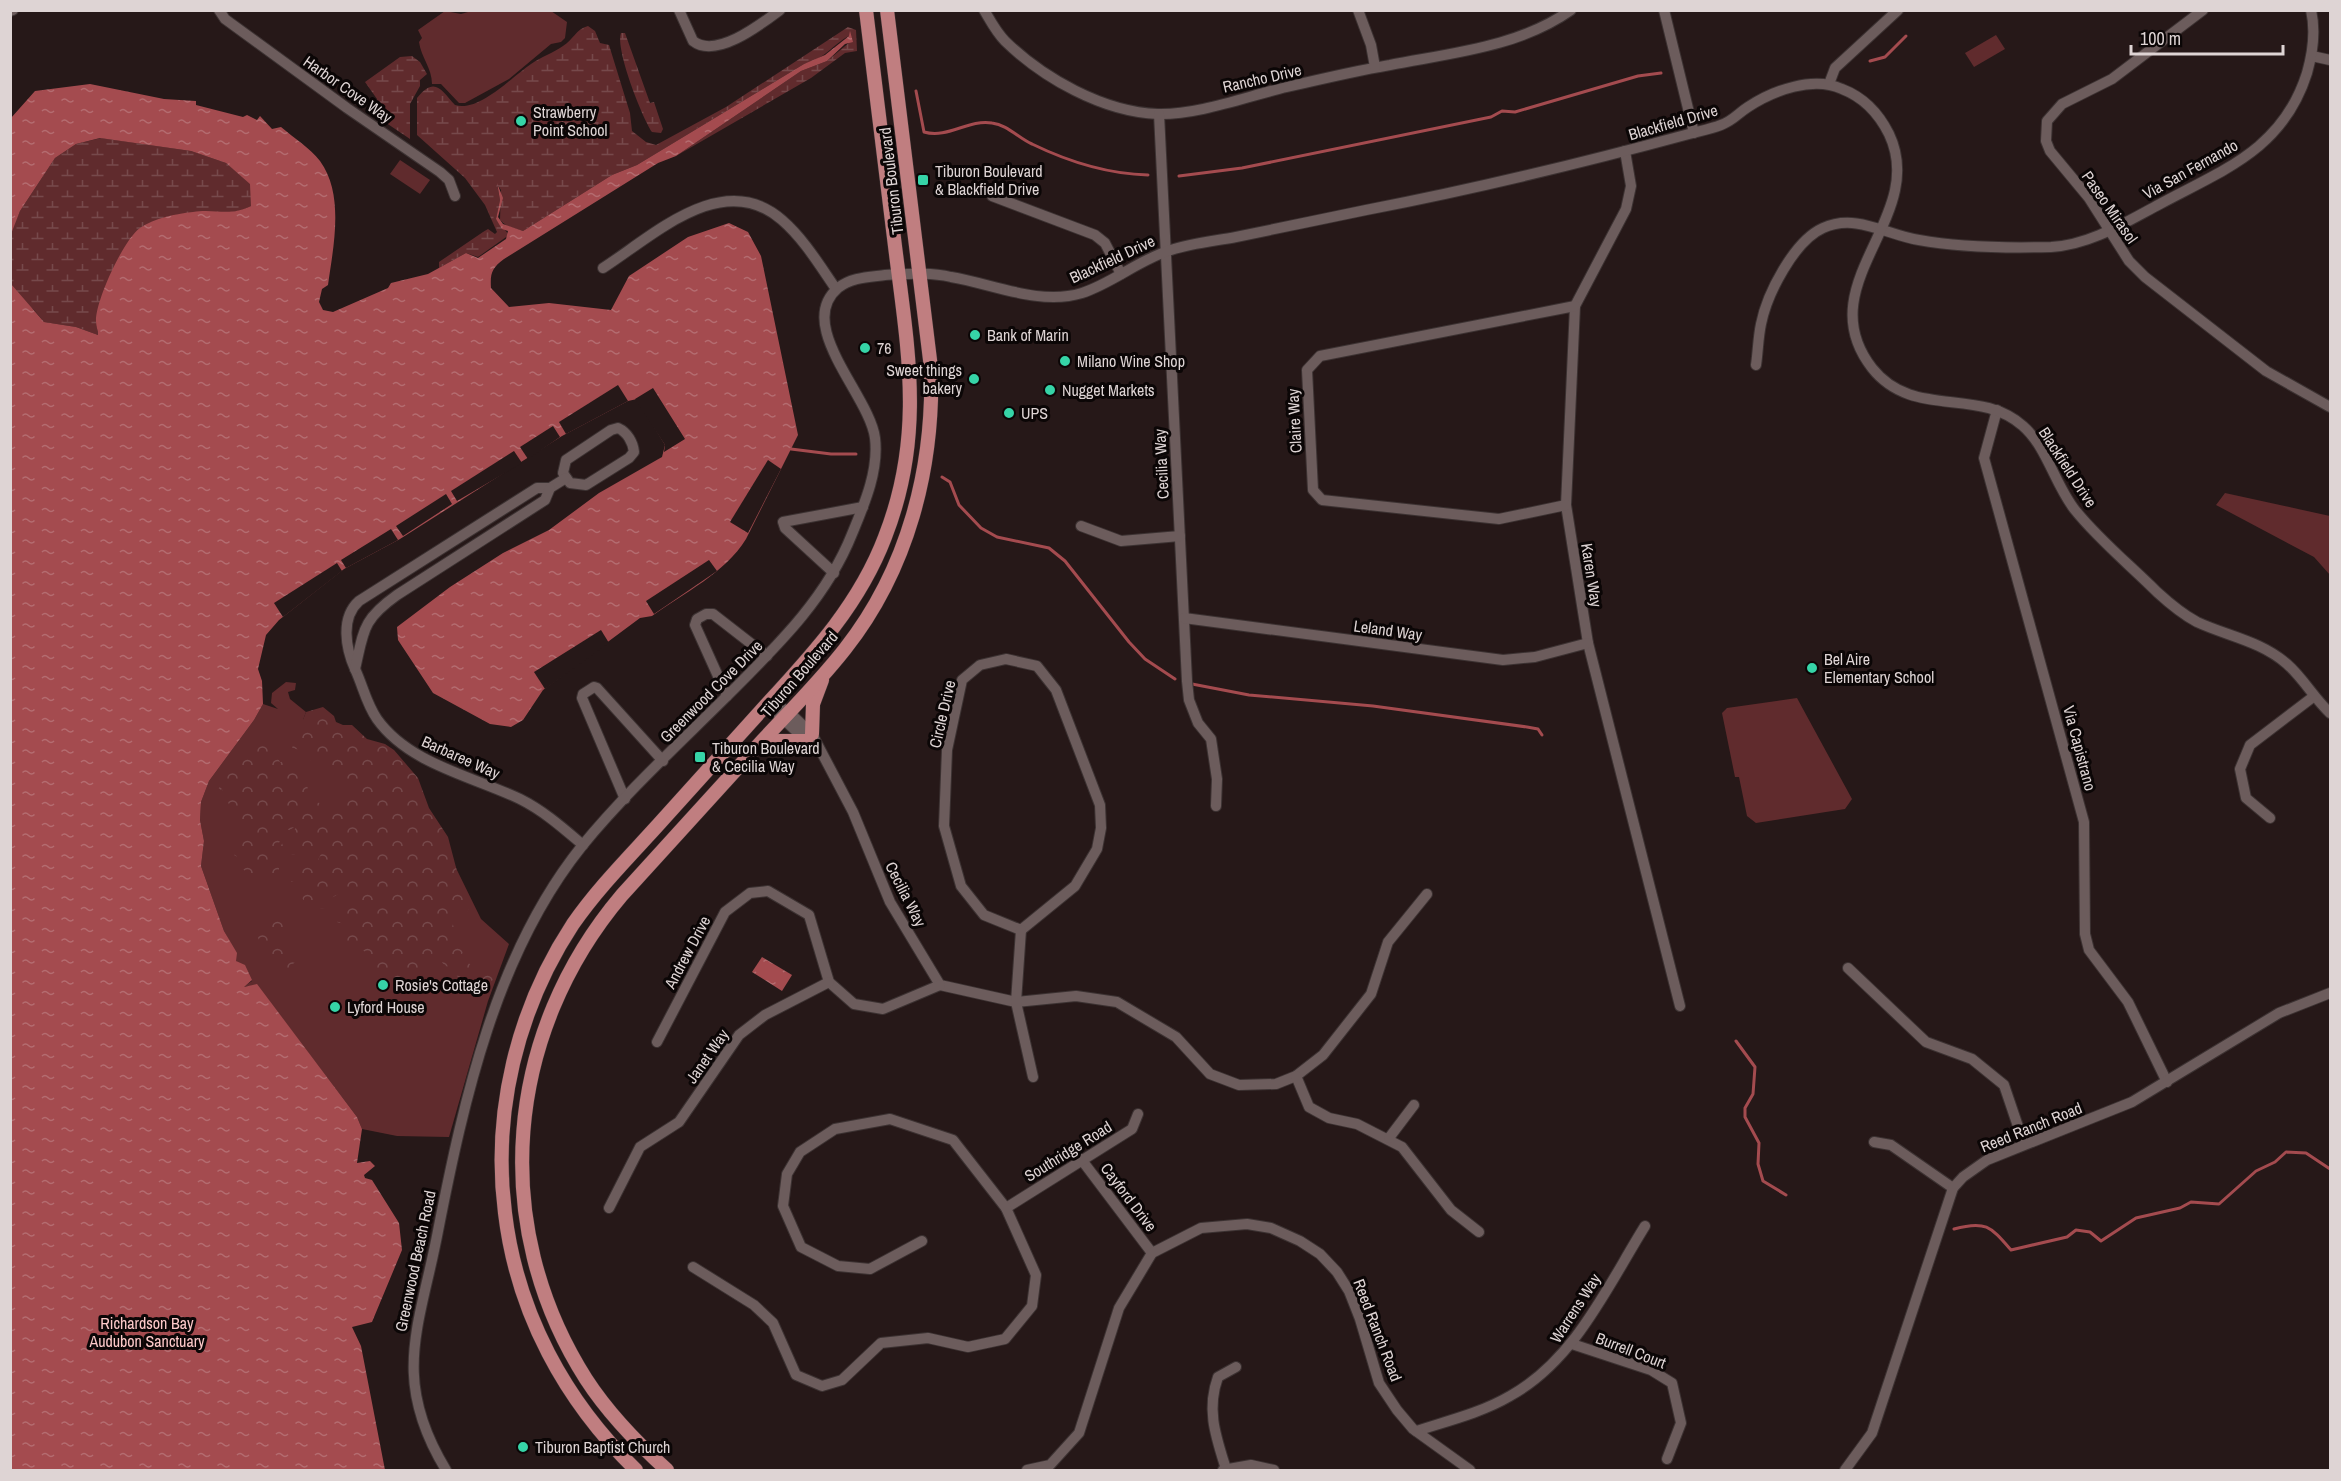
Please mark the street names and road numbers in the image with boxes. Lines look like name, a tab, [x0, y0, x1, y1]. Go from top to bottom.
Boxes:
street label: Harbor Cove Way	[299, 50, 397, 128]
street label: Rancho Drive	[1220, 58, 1304, 98]
street label: Blackfield Drive	[1626, 99, 1720, 145]
street label: Tiburon Boulevard	[874, 126, 908, 236]
street label: Via San Fernando	[2138, 134, 2242, 204]
street label: Paseo Mirasol	[2077, 166, 2143, 248]
street label: Blackfield Drive	[1066, 230, 1158, 288]
street label: Claire Way	[1281, 388, 1307, 454]
street label: Blackfield Drive	[2034, 422, 2102, 512]
street label: Cecilia Way	[1148, 428, 1174, 500]
street label: Karen Way	[1576, 541, 1608, 609]
street label: Leland Way	[1352, 614, 1424, 646]
street label: Tiburon Boulevard	[755, 626, 843, 722]
street label: Greenwood Cove Drive	[655, 635, 767, 747]
street label: Circle Drive	[923, 678, 961, 750]
street label: Via Capistrano	[2058, 703, 2102, 793]
street label: Barbaree Way	[418, 730, 504, 784]
street label: Cecilia Way	[880, 858, 932, 931]
street label: Andrew Drive	[658, 912, 715, 993]
street label: Janet Way	[680, 1024, 734, 1088]
street label: Reed Ranch Road	[1977, 1097, 2085, 1157]
street label: Southridge Road	[1020, 1115, 1116, 1187]
street label: Cayford Drive	[1096, 1158, 1162, 1236]
street label: Greenwood Beach Road	[389, 1188, 441, 1334]
street label: Warrens Way	[1544, 1269, 1606, 1347]
street label: Reed Ranch Road	[1348, 1276, 1408, 1384]
street label: Burrell Court	[1593, 1327, 1670, 1374]

